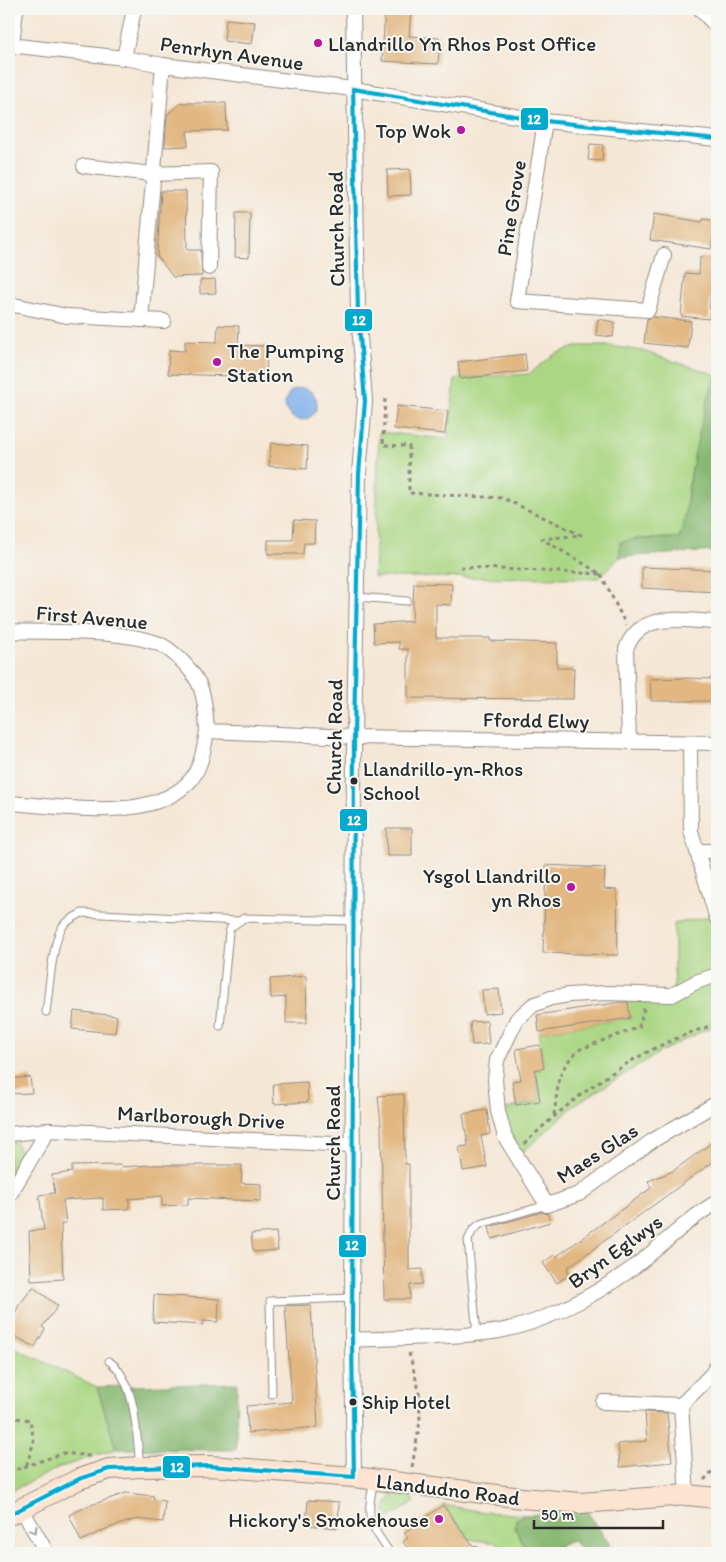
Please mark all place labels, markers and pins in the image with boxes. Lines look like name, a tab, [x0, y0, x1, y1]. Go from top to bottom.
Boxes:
place label: Llandrillo Yn Rhos Post Office	[328, 31, 596, 56]
marker: Llandrillo Yn Rhos Post Office	[312, 37, 324, 49]
place label: Top Wok	[375, 118, 451, 143]
marker: Top Wok	[455, 124, 467, 136]
place label: The Pumping Station	[227, 338, 344, 387]
marker: The Pumping Station	[211, 356, 223, 368]
place label: Llandrillo-yn-Rhos School	[363, 757, 523, 805]
marker: Llandrillo-yn-Rhos School	[349, 776, 359, 786]
place label: Ysgol Llandrillo yn Rhos	[423, 863, 561, 912]
marker: Ysgol Llandrillo yn Rhos	[565, 881, 577, 893]
place label: Ship Hotel	[362, 1390, 451, 1414]
marker: Ship Hotel	[348, 1397, 358, 1407]
place label: Hickory's Smokehouse	[228, 1507, 429, 1532]
marker: Hickory's Smokehouse	[433, 1513, 445, 1525]

